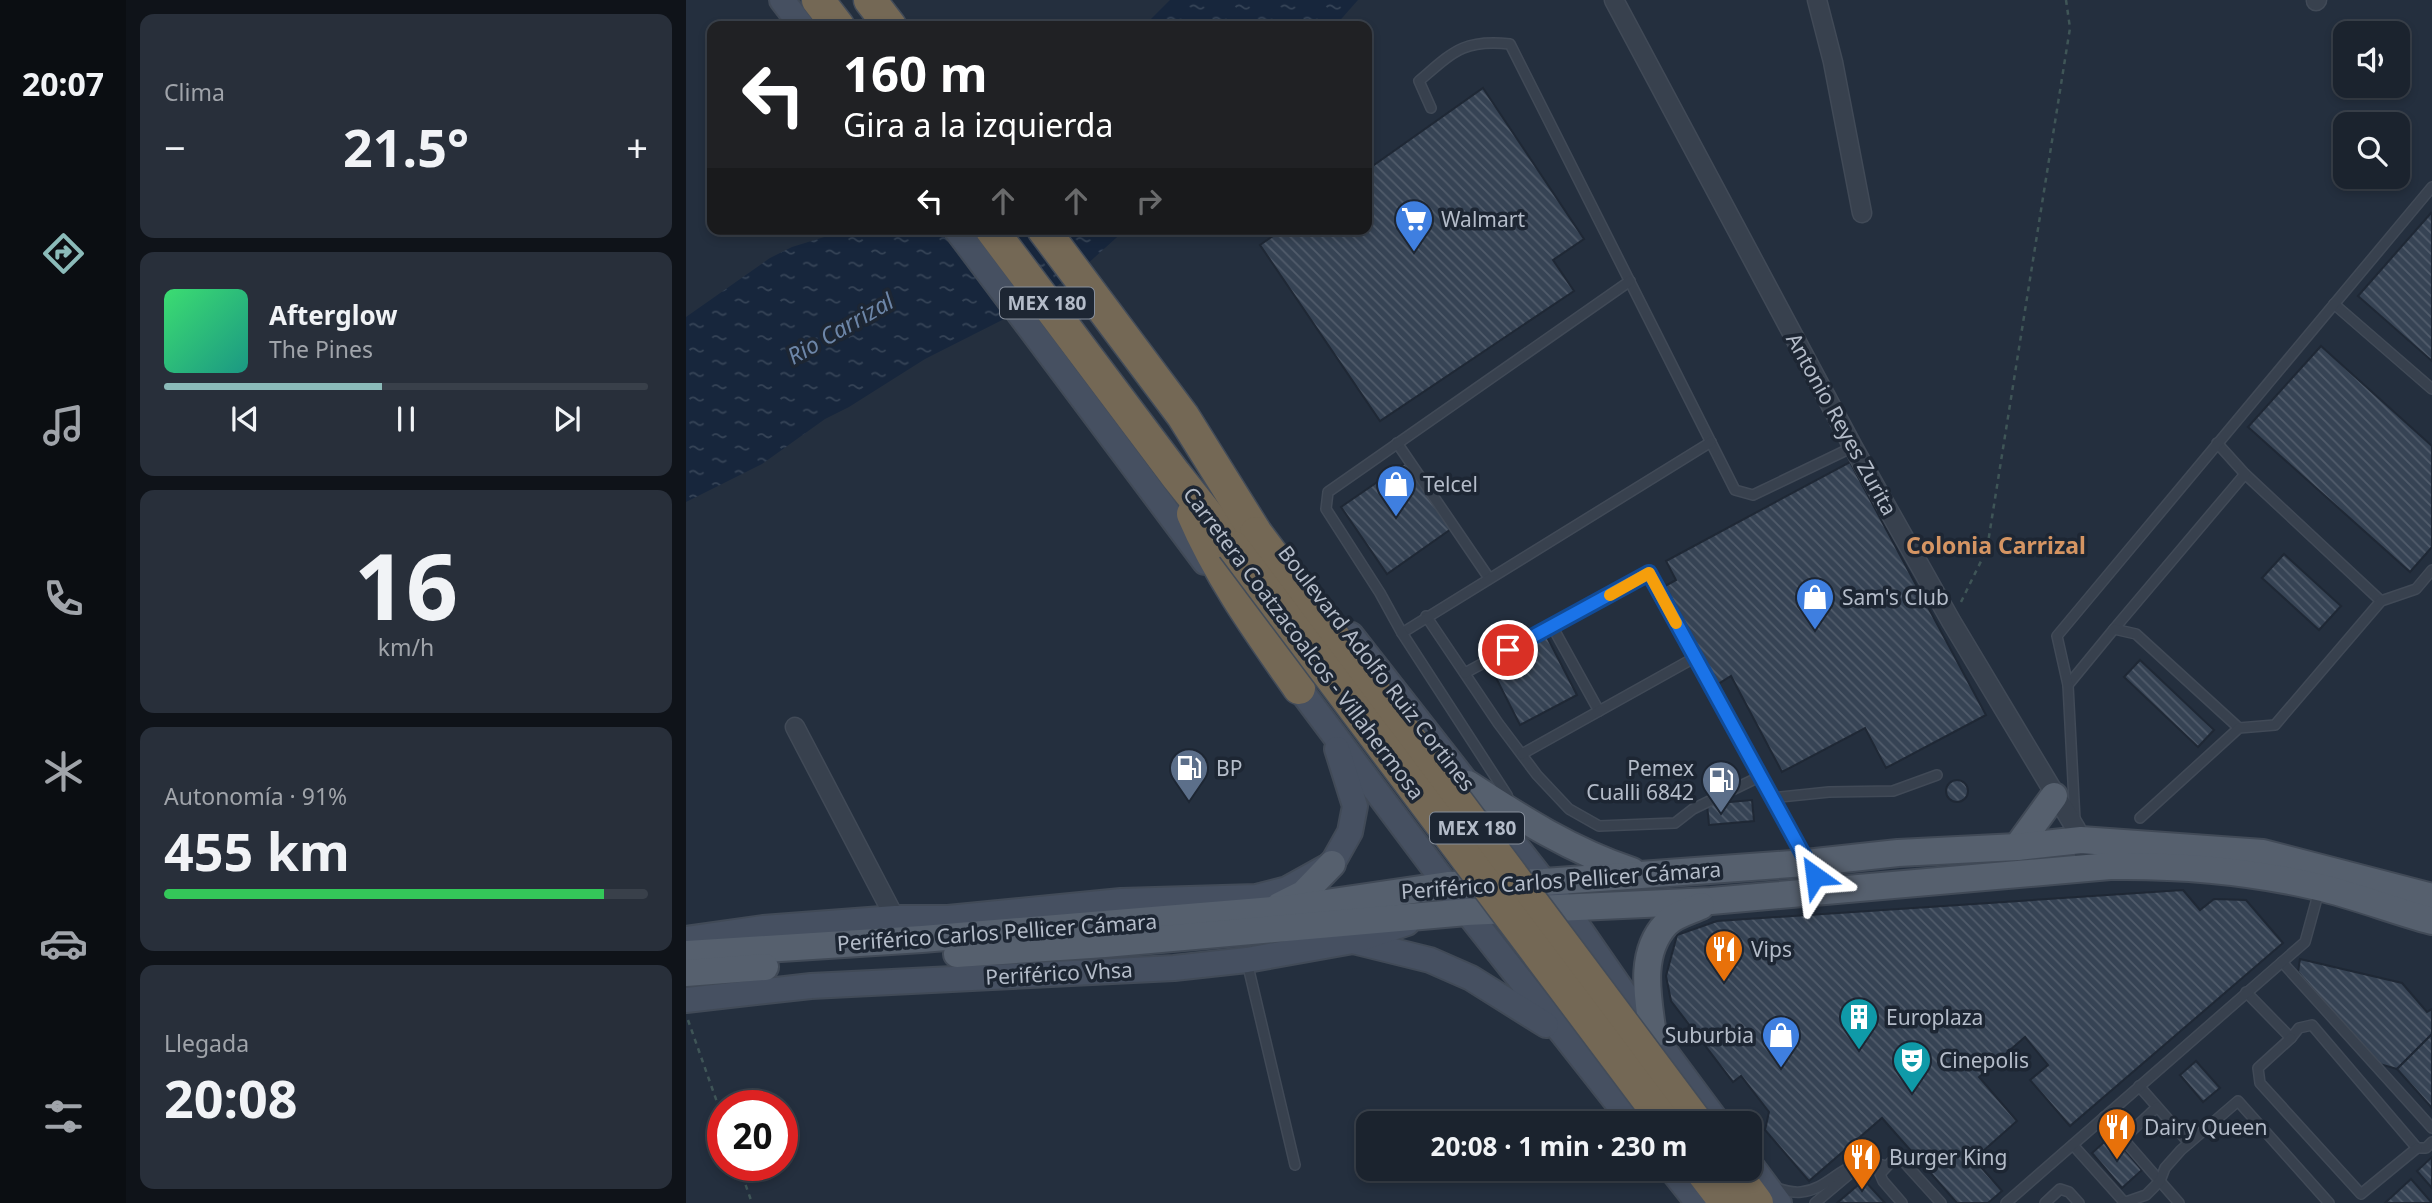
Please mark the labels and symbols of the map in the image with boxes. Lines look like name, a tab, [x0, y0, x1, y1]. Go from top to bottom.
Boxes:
supermarket icon: Walmart	[1393, 198, 1435, 253]
place label: Walmart	[1441, 205, 1525, 233]
water label: Rio Carrizal	[781, 284, 900, 371]
road number: MEX 180	[1000, 288, 1094, 318]
street label: Antonio Reyes Zurita	[1780, 328, 1904, 520]
shop icon: Telcel	[1375, 463, 1417, 518]
place label: Telcel	[1423, 470, 1478, 498]
street label: Carretera Coatzacoalcos - Villahermosa	[1177, 481, 1431, 805]
district label: Colonia Carrizal	[1906, 529, 2086, 561]
street label: Boulevard Adolfo Ruiz Cortines	[1272, 539, 1482, 797]
shop icon: Sam's Club	[1794, 576, 1836, 631]
place label: Sam's Club	[1842, 583, 1949, 611]
pin	[1478, 620, 1538, 680]
fuel station icon: BP	[1168, 747, 1210, 802]
place label: BP	[1216, 754, 1242, 782]
place label: Pemex Cualli 6842	[1586, 754, 1694, 806]
fuel station icon: Pemex Cualli 6842	[1700, 759, 1742, 814]
road number: MEX 180	[1430, 813, 1524, 844]
position arrow	[1778, 839, 1852, 913]
street label: Periférico Carlos Pellicer Cámara	[1400, 855, 1722, 905]
street label: Periférico Carlos Pellicer Cámara	[836, 907, 1158, 957]
restaurant icon: Vips	[1703, 928, 1745, 983]
place label: Vips	[1751, 935, 1792, 963]
street label: Periférico Vhsa	[985, 955, 1133, 991]
building icon: Europlaza	[1838, 996, 1880, 1051]
place label: Europlaza	[1886, 1003, 1983, 1031]
shop icon: Suburbia	[1760, 1014, 1802, 1069]
place label: Suburbia	[1665, 1021, 1754, 1049]
theatre icon: Cinepolis	[1891, 1039, 1933, 1094]
place label: Cinepolis	[1939, 1046, 2029, 1074]
speed limit sign: 20	[707, 1090, 798, 1181]
restaurant icon: Dairy Queen	[2096, 1106, 2138, 1161]
place label: Dairy Queen	[2144, 1113, 2267, 1141]
restaurant icon: Burger King	[1841, 1136, 1883, 1191]
place label: Burger King	[1889, 1143, 2007, 1171]

